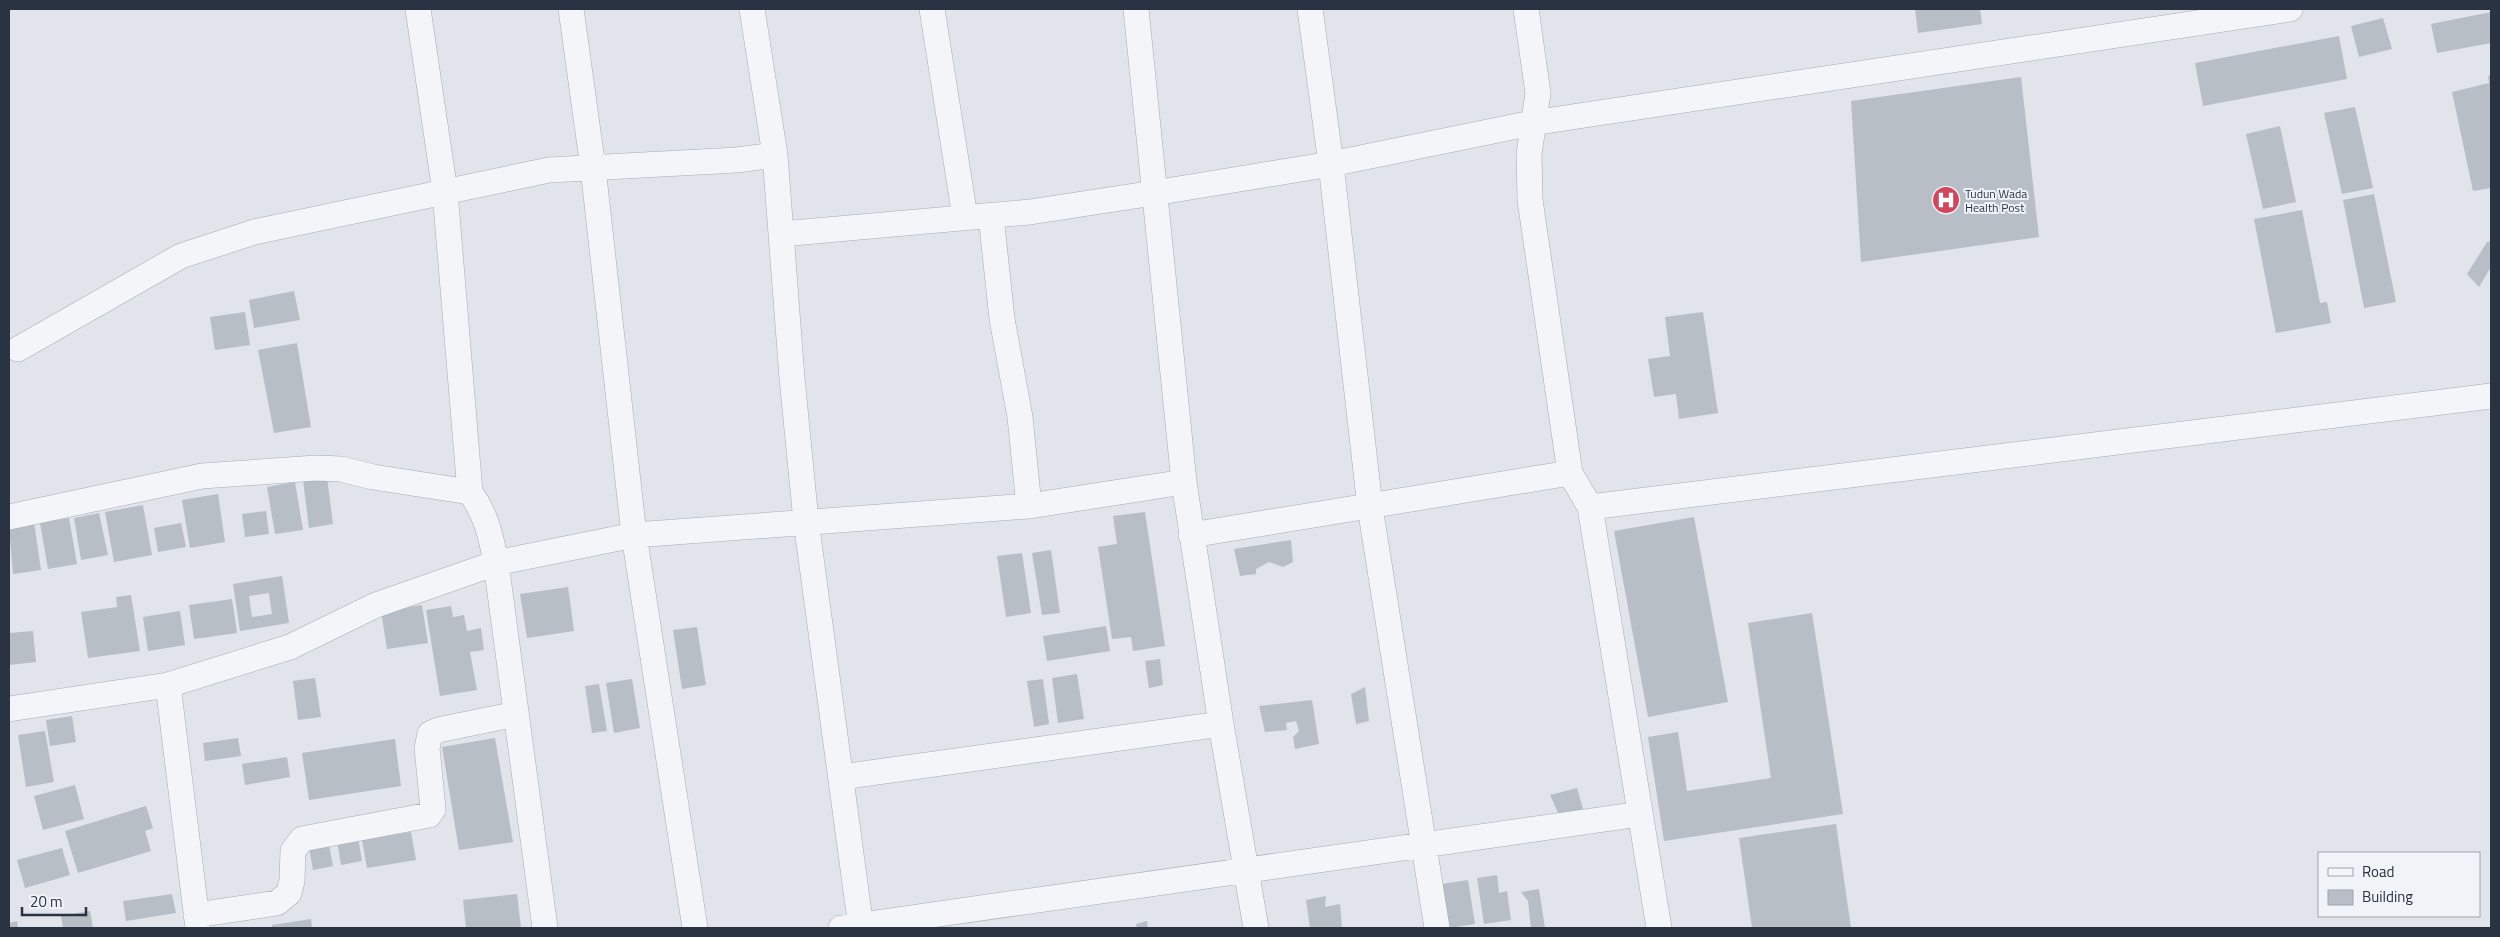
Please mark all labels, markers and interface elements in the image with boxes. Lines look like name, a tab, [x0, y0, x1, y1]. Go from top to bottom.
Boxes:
place label: Tudun Wada Health Post	[1965, 184, 2027, 217]
hospital icon: Tudun Wada Health Post	[1931, 185, 1961, 215]
legend	[2318, 852, 2480, 917]
text: Road	[2362, 860, 2394, 883]
scale bar	[22, 884, 86, 916]
text: Building	[2362, 885, 2413, 908]
text: 20 m	[30, 890, 63, 913]

